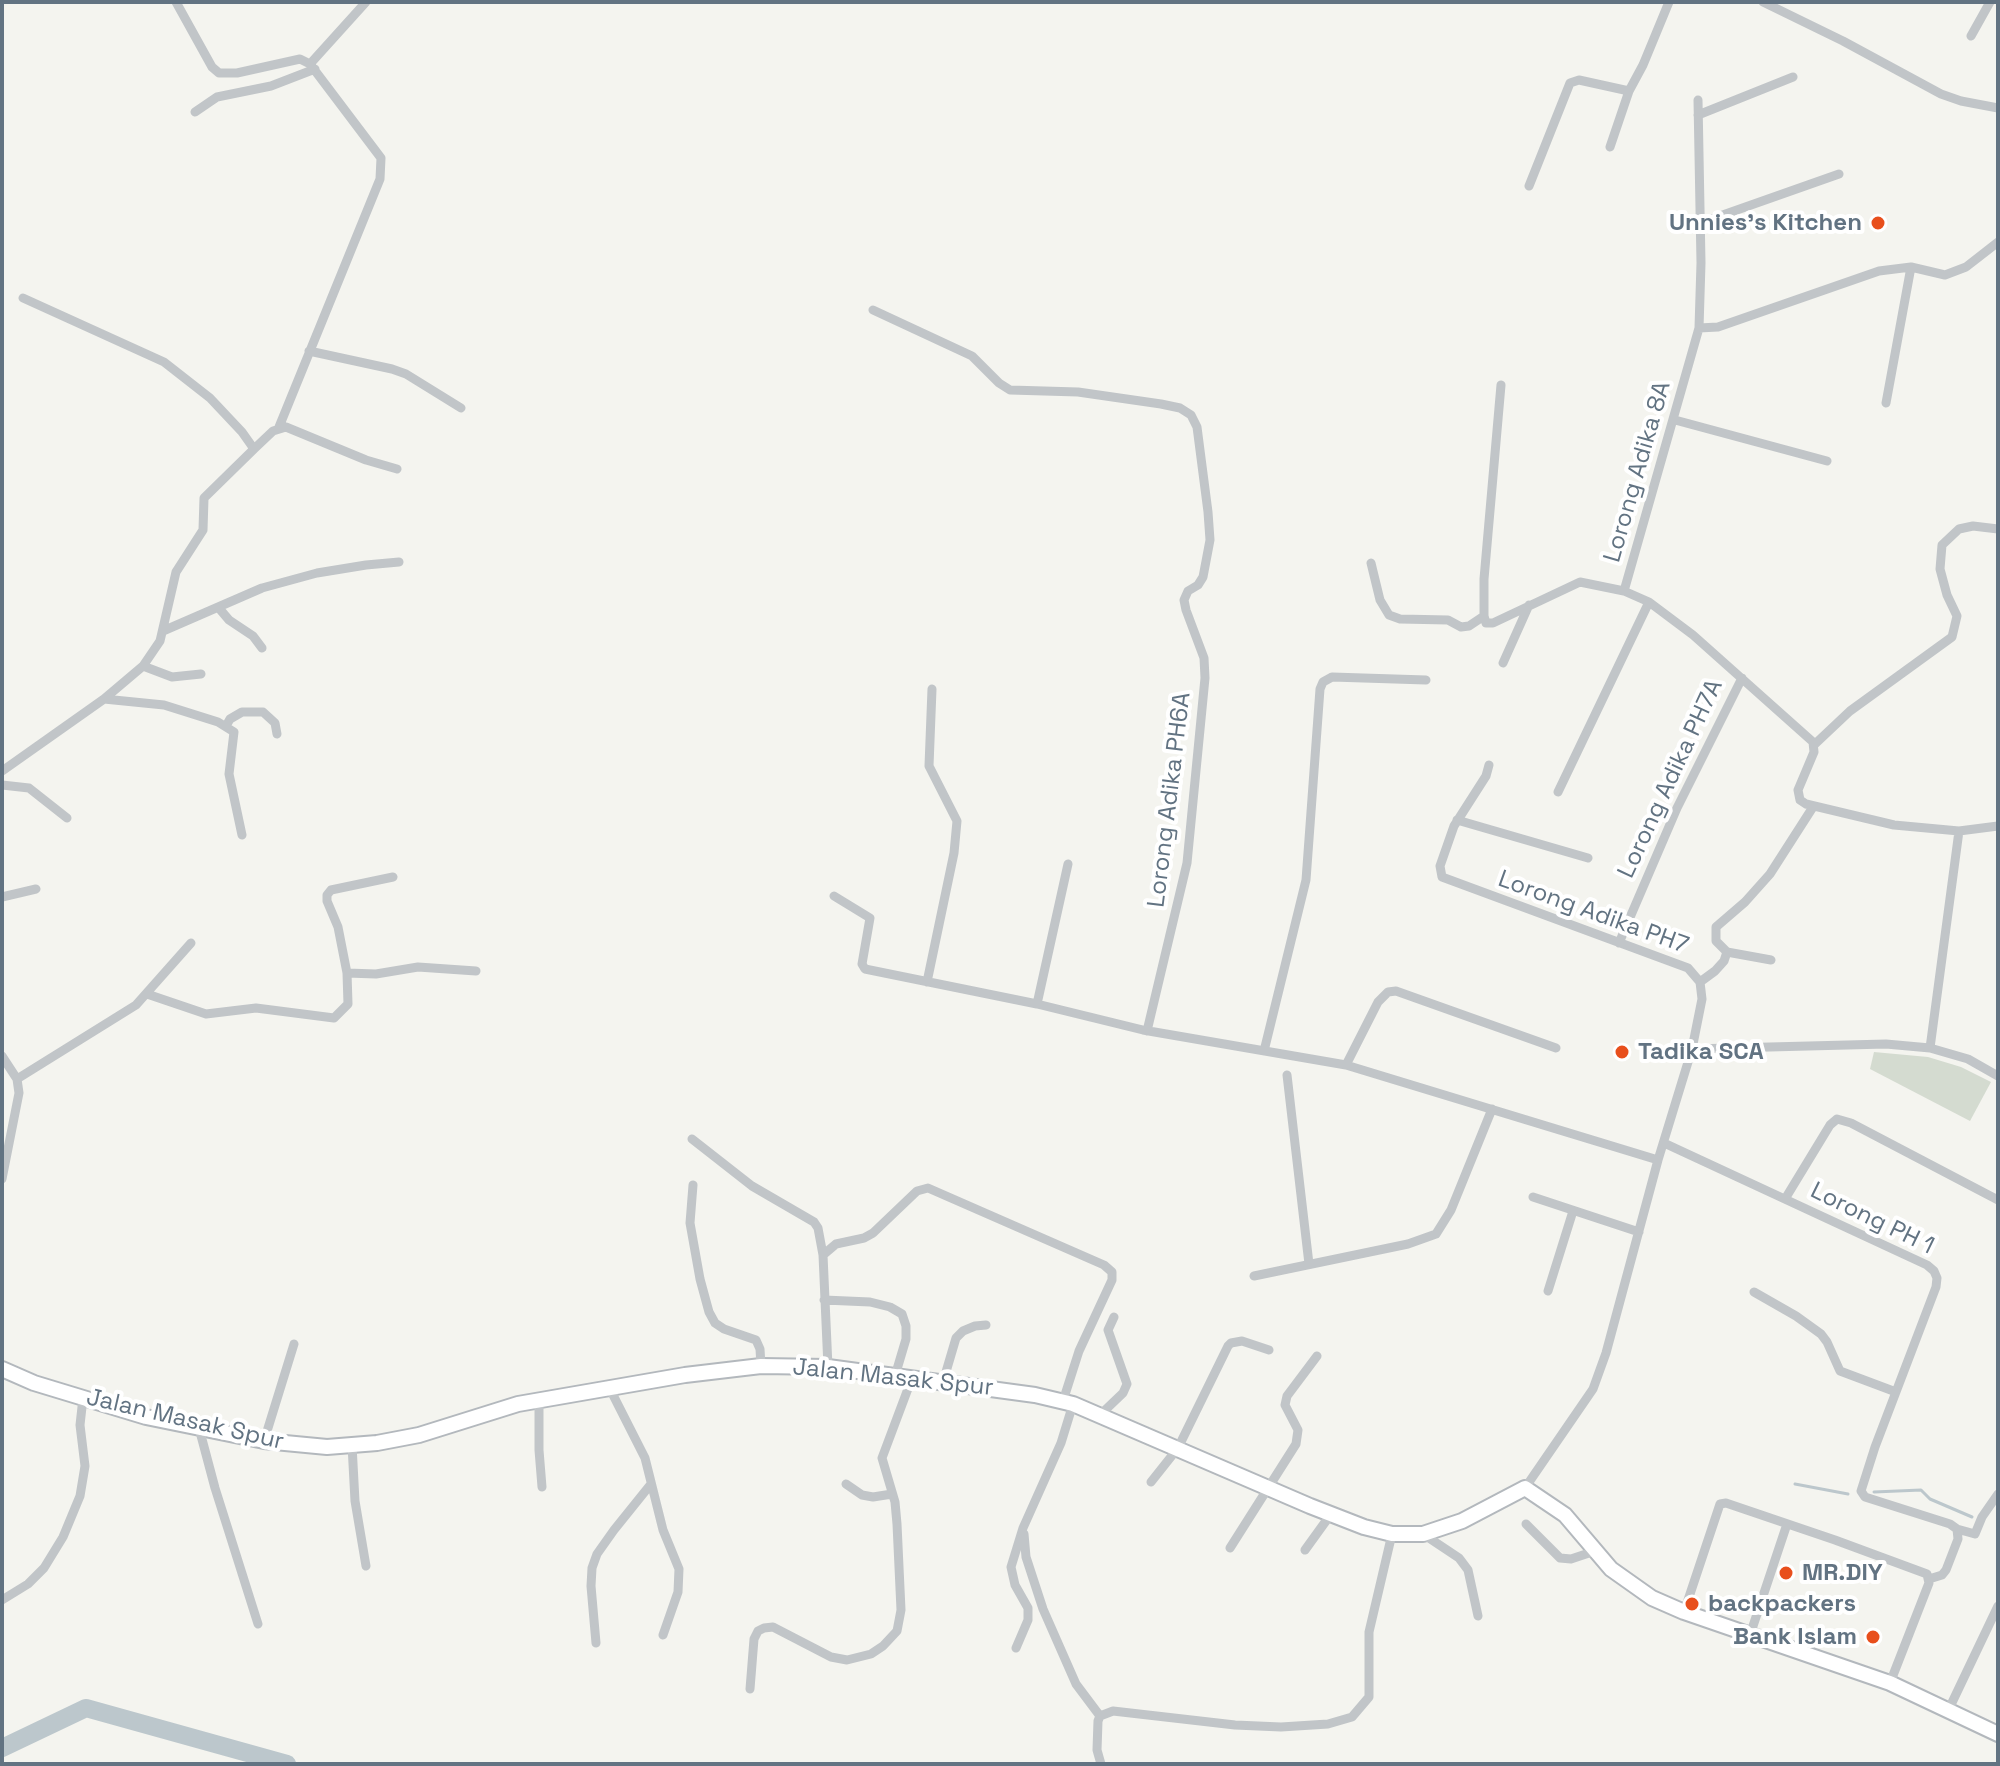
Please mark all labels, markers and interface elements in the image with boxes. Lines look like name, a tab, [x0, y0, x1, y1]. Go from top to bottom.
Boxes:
place label: Unnies's Kitchen	[1669, 209, 1862, 237]
marker: Unnies's Kitchen	[1869, 214, 1887, 232]
street label: Lorong Adika 8A	[1598, 378, 1678, 566]
street label: Lorong Adika PH7A	[1612, 675, 1730, 883]
street label: Lorong Adika PH6A	[1143, 691, 1197, 909]
street label: Lorong Adika PH7	[1494, 865, 1692, 961]
place label: Tadika SCA	[1638, 1038, 1764, 1066]
marker: Tadika SCA	[1613, 1043, 1631, 1061]
street label: Lorong PH 1	[1805, 1177, 1939, 1261]
street label: Jalan Masak Spur	[791, 1353, 995, 1403]
street label: Jalan Masak Spur	[83, 1383, 287, 1457]
place label: MR.DIY	[1802, 1559, 1883, 1587]
marker: MR.DIY	[1777, 1564, 1795, 1582]
place label: backpackers	[1708, 1590, 1856, 1618]
marker: backpackers	[1683, 1595, 1701, 1613]
place label: Bank Islam	[1733, 1623, 1857, 1651]
marker: Bank Islam	[1864, 1628, 1882, 1646]

